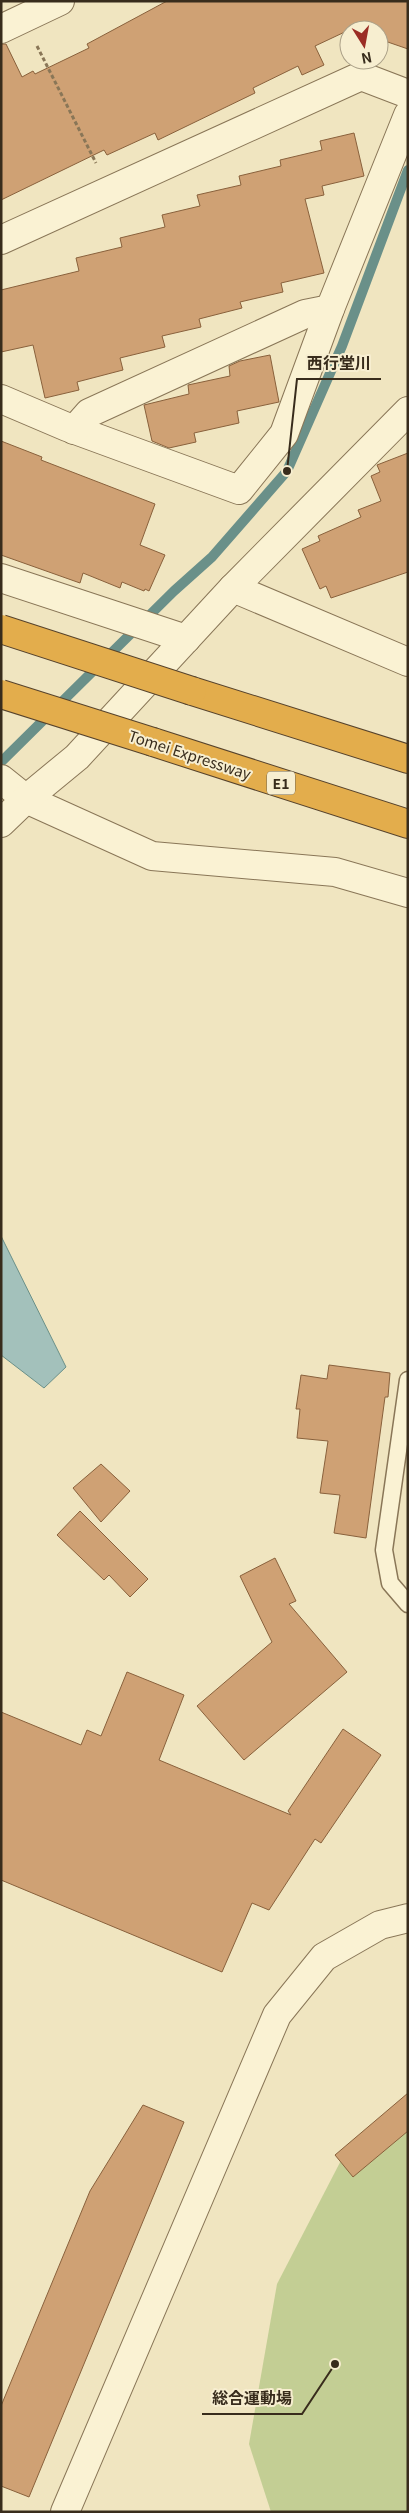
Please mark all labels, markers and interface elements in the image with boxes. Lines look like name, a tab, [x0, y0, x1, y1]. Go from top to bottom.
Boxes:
north arrow	[339, 20, 389, 70]
text: N	[360, 48, 374, 70]
callout: 西行堂川	[297, 348, 381, 379]
text: 西行堂川	[307, 350, 371, 374]
street label: Tomei Expressway	[126, 724, 254, 784]
road number: E1	[267, 771, 295, 794]
callout: 総合運動場	[202, 2383, 302, 2414]
text: 総合運動場	[212, 2385, 292, 2409]

